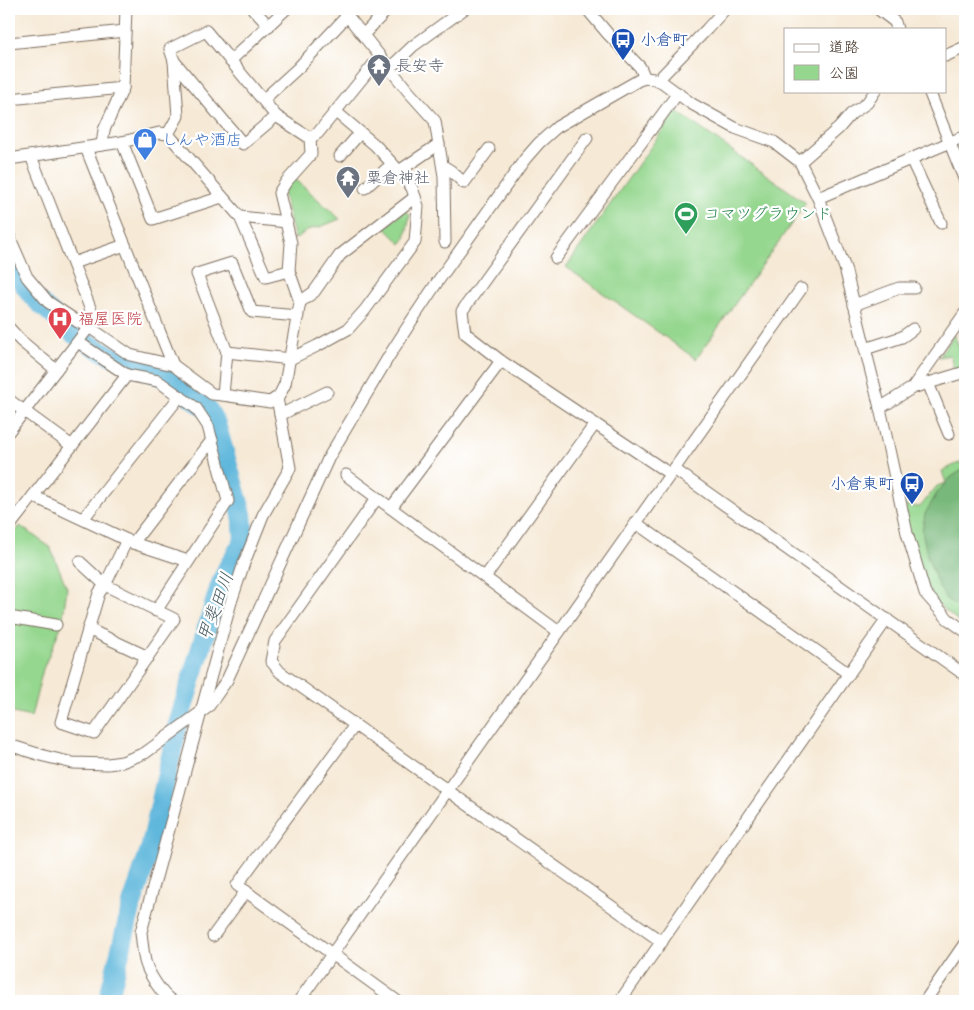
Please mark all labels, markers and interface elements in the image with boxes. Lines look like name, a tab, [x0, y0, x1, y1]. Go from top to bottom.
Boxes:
bus stop icon: 小倉町	[610, 27, 636, 61]
legend	[784, 28, 946, 92]
place label: 小倉町	[640, 31, 688, 49]
text: 道路	[829, 38, 859, 56]
temple icon: 長安寺	[366, 53, 392, 87]
place label: 長安寺	[396, 57, 444, 75]
text: 公園	[829, 64, 859, 82]
shop icon: しんや酒店	[132, 127, 158, 161]
place label: しんや酒店	[162, 131, 242, 149]
temple icon: 粟倉神社	[335, 165, 361, 199]
place label: 粟倉神社	[366, 169, 430, 187]
sports icon: コマツグラウンド	[673, 201, 699, 235]
place label: コマツグラウンド	[704, 205, 832, 223]
hospital icon: 福屋医院	[47, 306, 73, 340]
place label: 福屋医院	[78, 310, 142, 328]
bus stop icon: 小倉東町	[899, 471, 925, 505]
place label: 小倉東町	[830, 475, 894, 493]
water label: 甲斐田川	[194, 570, 238, 644]

